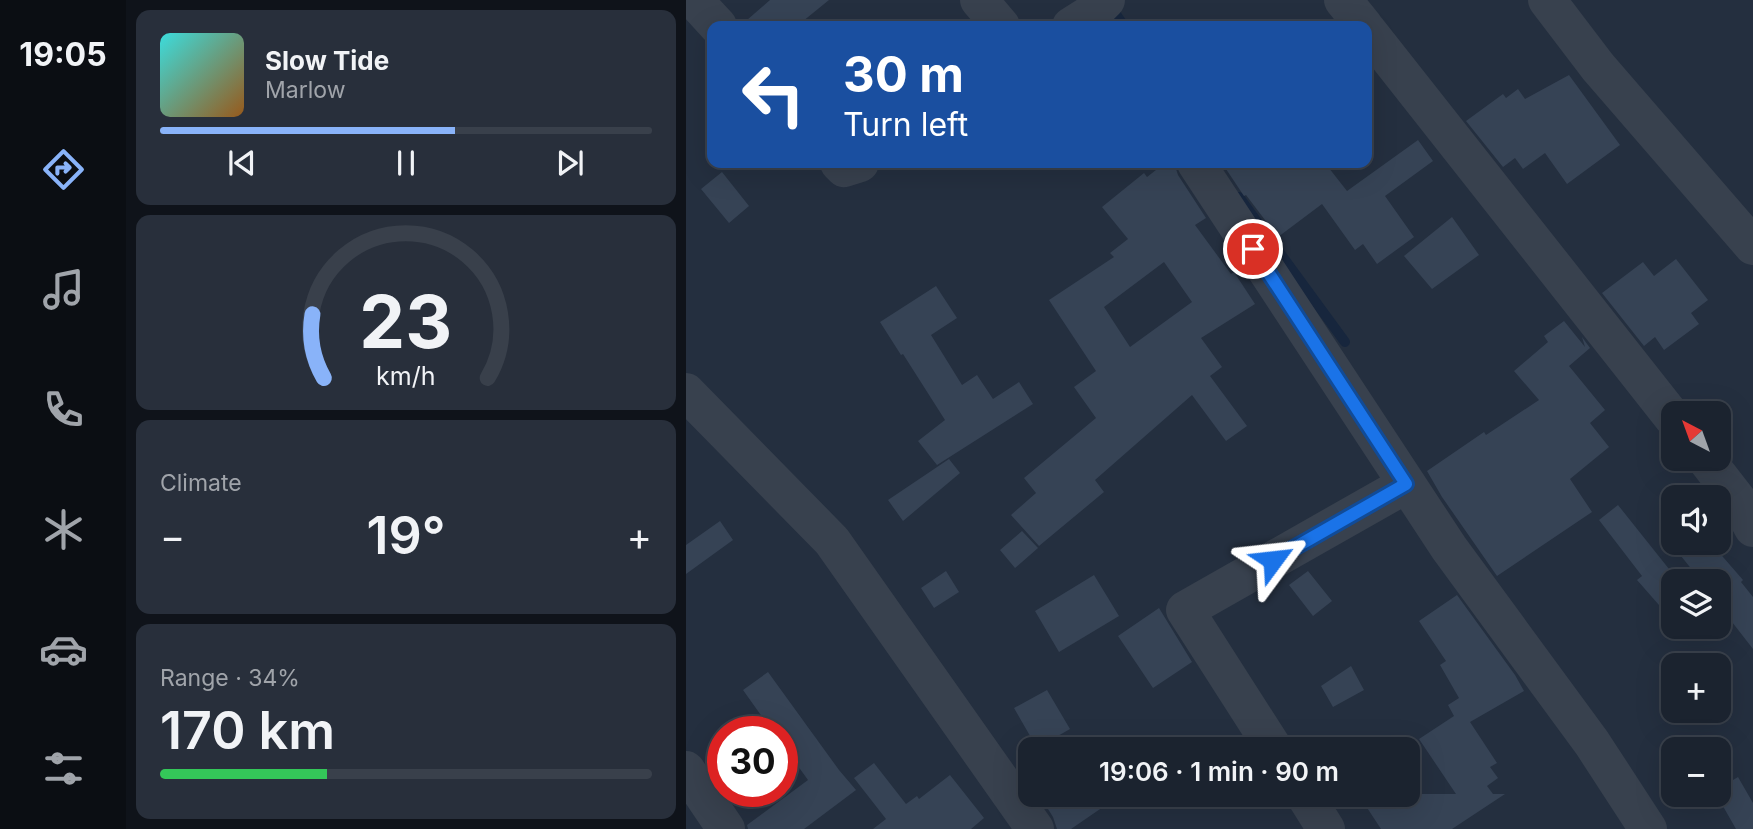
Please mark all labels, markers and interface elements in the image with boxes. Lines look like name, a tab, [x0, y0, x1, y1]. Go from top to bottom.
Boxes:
text: 19:05	[19, 35, 107, 74]
text: Slow Tide	[265, 45, 389, 76]
text: 30 m	[843, 45, 964, 104]
icon: left	[728, 49, 819, 140]
text: Marlow	[265, 76, 345, 104]
text: Turn left	[843, 105, 968, 144]
icon: previous	[223, 144, 261, 182]
icon: pause	[387, 144, 425, 182]
icon: next	[551, 144, 589, 182]
icon: directions	[39, 145, 88, 194]
pin	[1223, 219, 1283, 279]
icon: arrive	[1234, 230, 1272, 268]
icon: music	[39, 265, 88, 314]
text: 23	[360, 278, 452, 367]
text: km/h	[376, 361, 436, 391]
icon: phone	[39, 385, 88, 434]
north arrow	[1661, 401, 1731, 471]
map controls	[1661, 401, 1731, 807]
text: Climate	[160, 469, 242, 497]
button: sound	[1661, 485, 1731, 555]
text: 19°	[366, 504, 446, 567]
icon: climate	[39, 505, 88, 554]
text: −	[160, 513, 185, 559]
text: +	[627, 513, 652, 559]
position arrow	[1236, 523, 1310, 597]
button: layers	[1661, 569, 1731, 639]
icon: car	[39, 625, 88, 674]
button: +	[1661, 653, 1731, 723]
text: Range · 34%	[160, 664, 300, 692]
text: 170 km	[160, 699, 335, 762]
speed limit sign: 30	[707, 716, 798, 807]
button: −	[1661, 737, 1731, 807]
icon: filters	[39, 744, 88, 793]
text: 19:06 · 1 min · 90 m	[1099, 756, 1339, 787]

